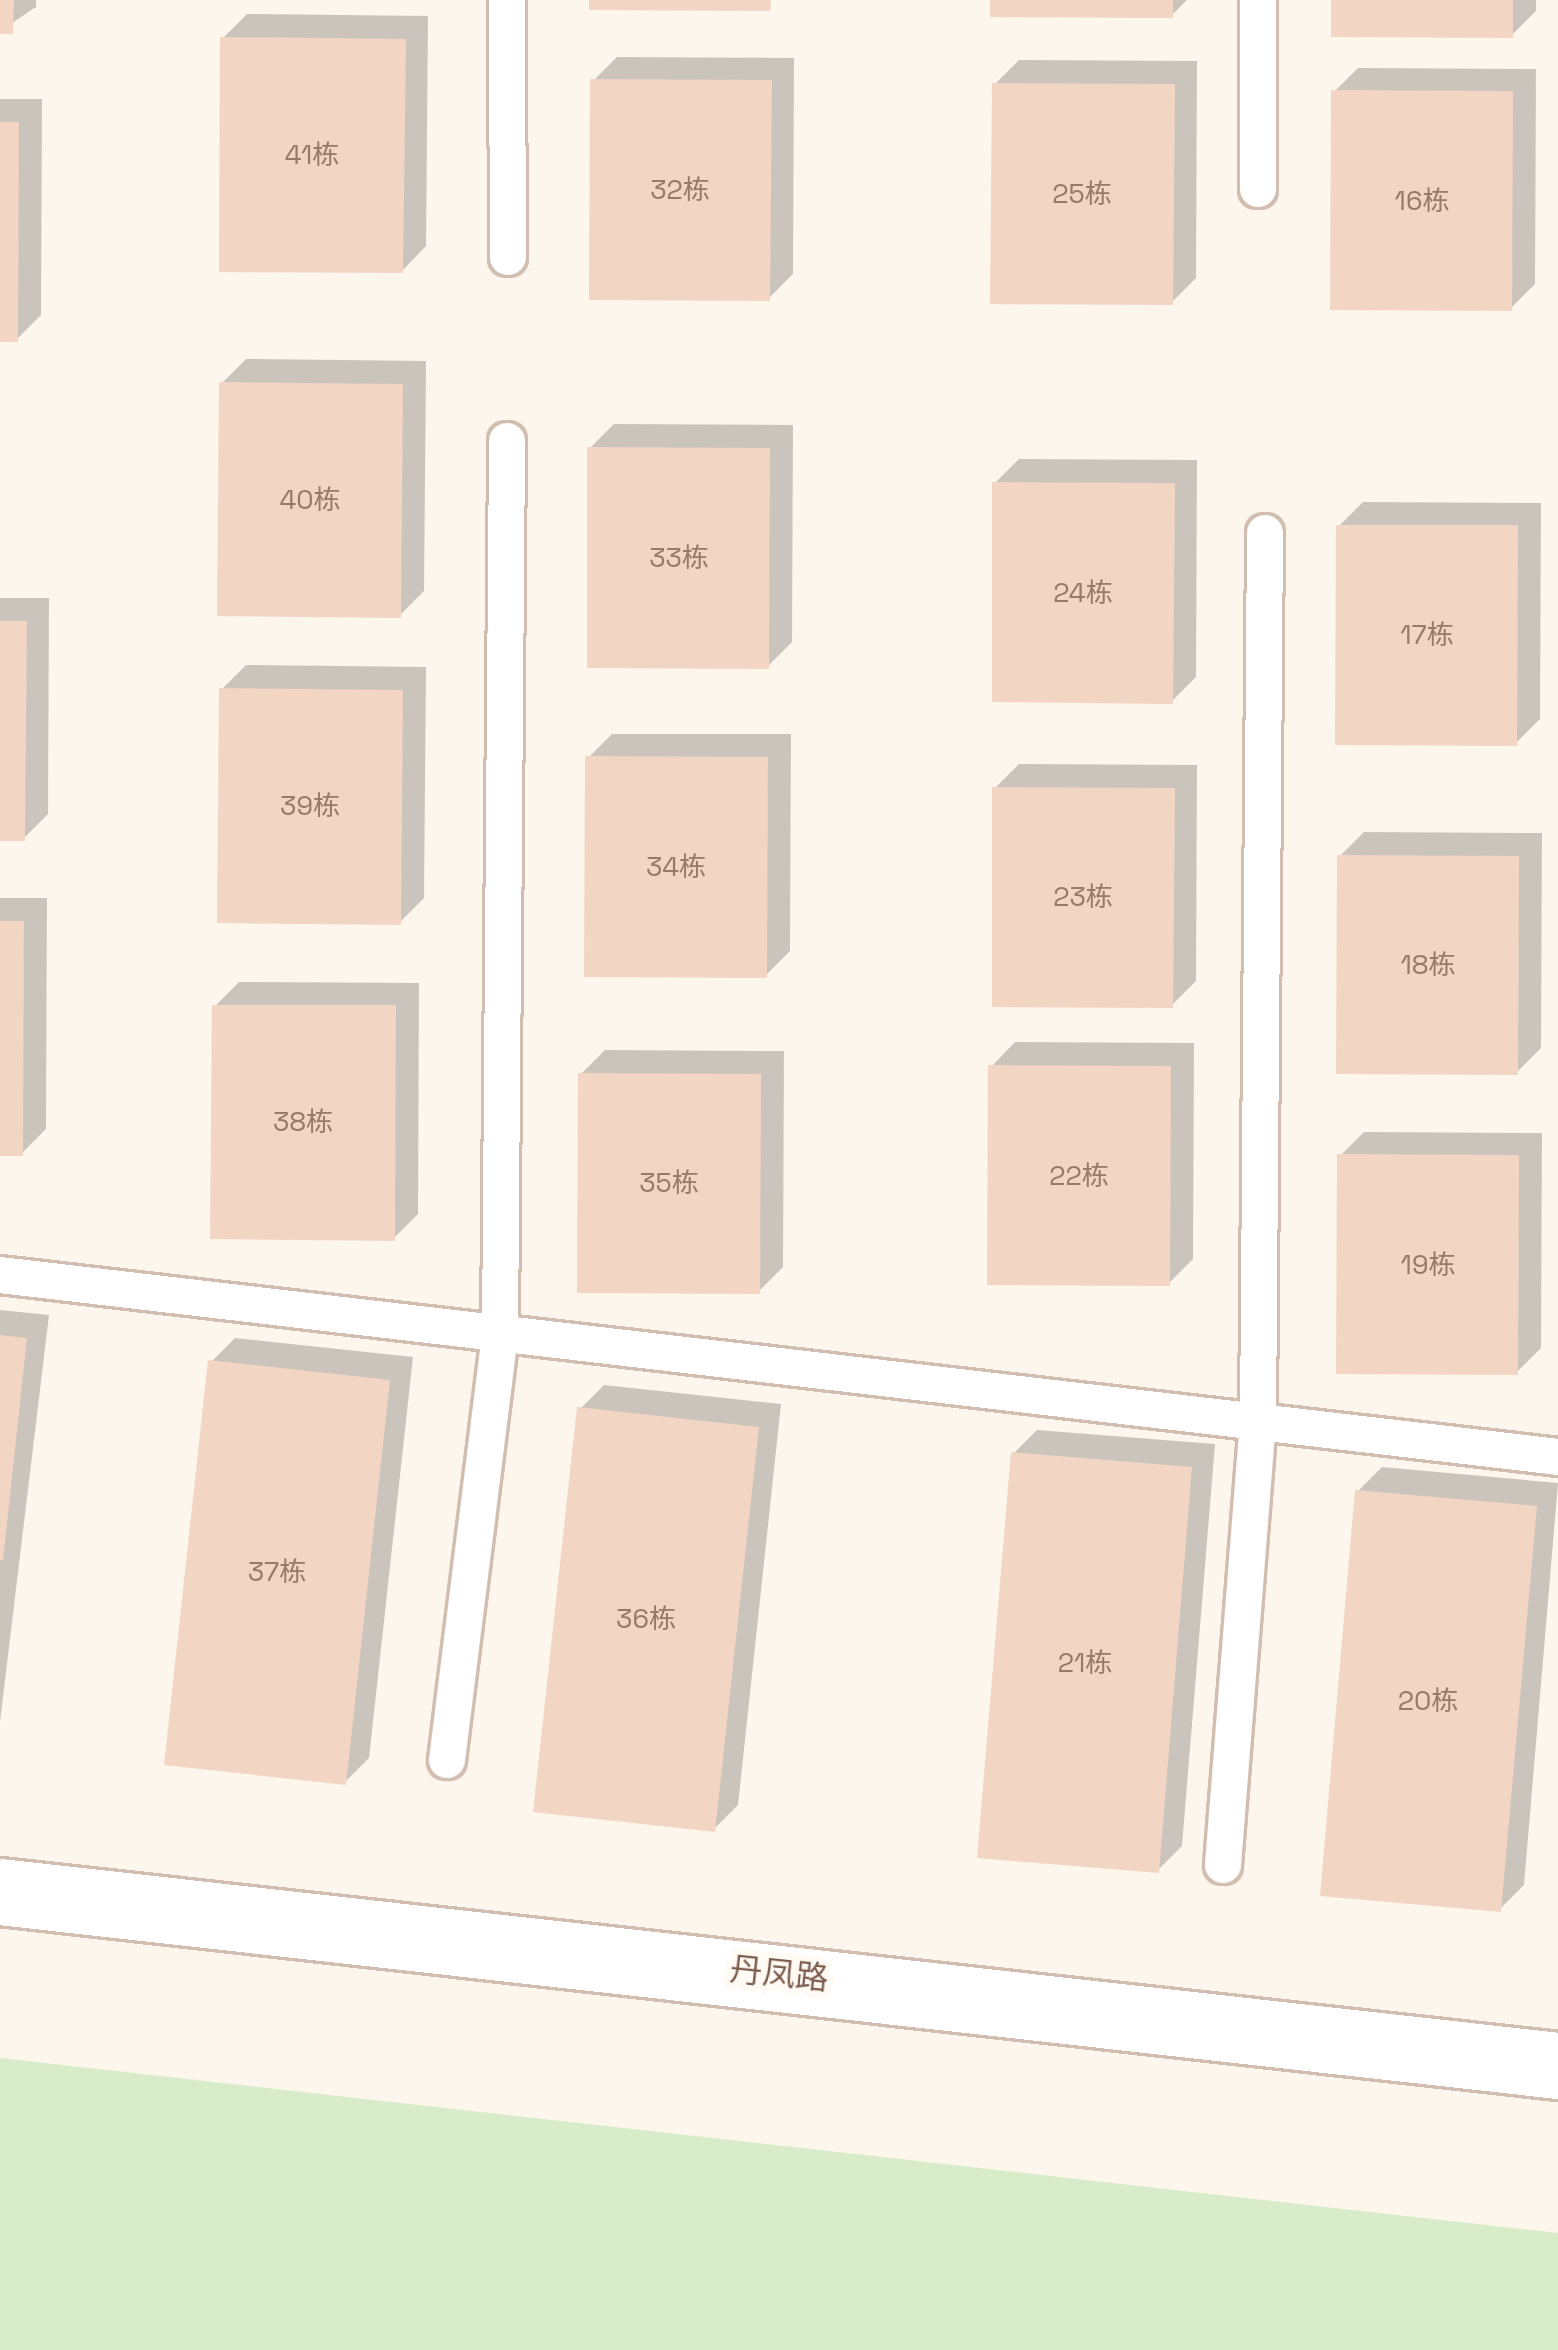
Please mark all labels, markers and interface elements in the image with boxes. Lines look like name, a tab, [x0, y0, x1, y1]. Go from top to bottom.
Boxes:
house number: 41栋	[285, 139, 339, 171]
house number: 32栋	[650, 174, 710, 206]
house number: 25栋	[1052, 178, 1112, 210]
house number: 16栋	[1395, 185, 1449, 217]
house number: 40栋	[279, 484, 341, 516]
house number: 33栋	[649, 542, 709, 574]
house number: 24栋	[1053, 577, 1113, 609]
house number: 17栋	[1400, 619, 1454, 651]
house number: 39栋	[280, 790, 340, 822]
house number: 34栋	[646, 851, 706, 883]
house number: 23栋	[1053, 881, 1113, 913]
house number: 18栋	[1400, 949, 1456, 981]
house number: 38栋	[273, 1106, 333, 1138]
house number: 22栋	[1049, 1160, 1109, 1192]
house number: 35栋	[639, 1167, 699, 1199]
house number: 19栋	[1401, 1249, 1455, 1281]
house number: 37栋	[248, 1556, 306, 1588]
house number: 36栋	[616, 1603, 676, 1635]
house number: 21栋	[1058, 1647, 1112, 1679]
house number: 20栋	[1398, 1685, 1458, 1717]
street label: 丹凤路	[728, 1950, 830, 2000]

